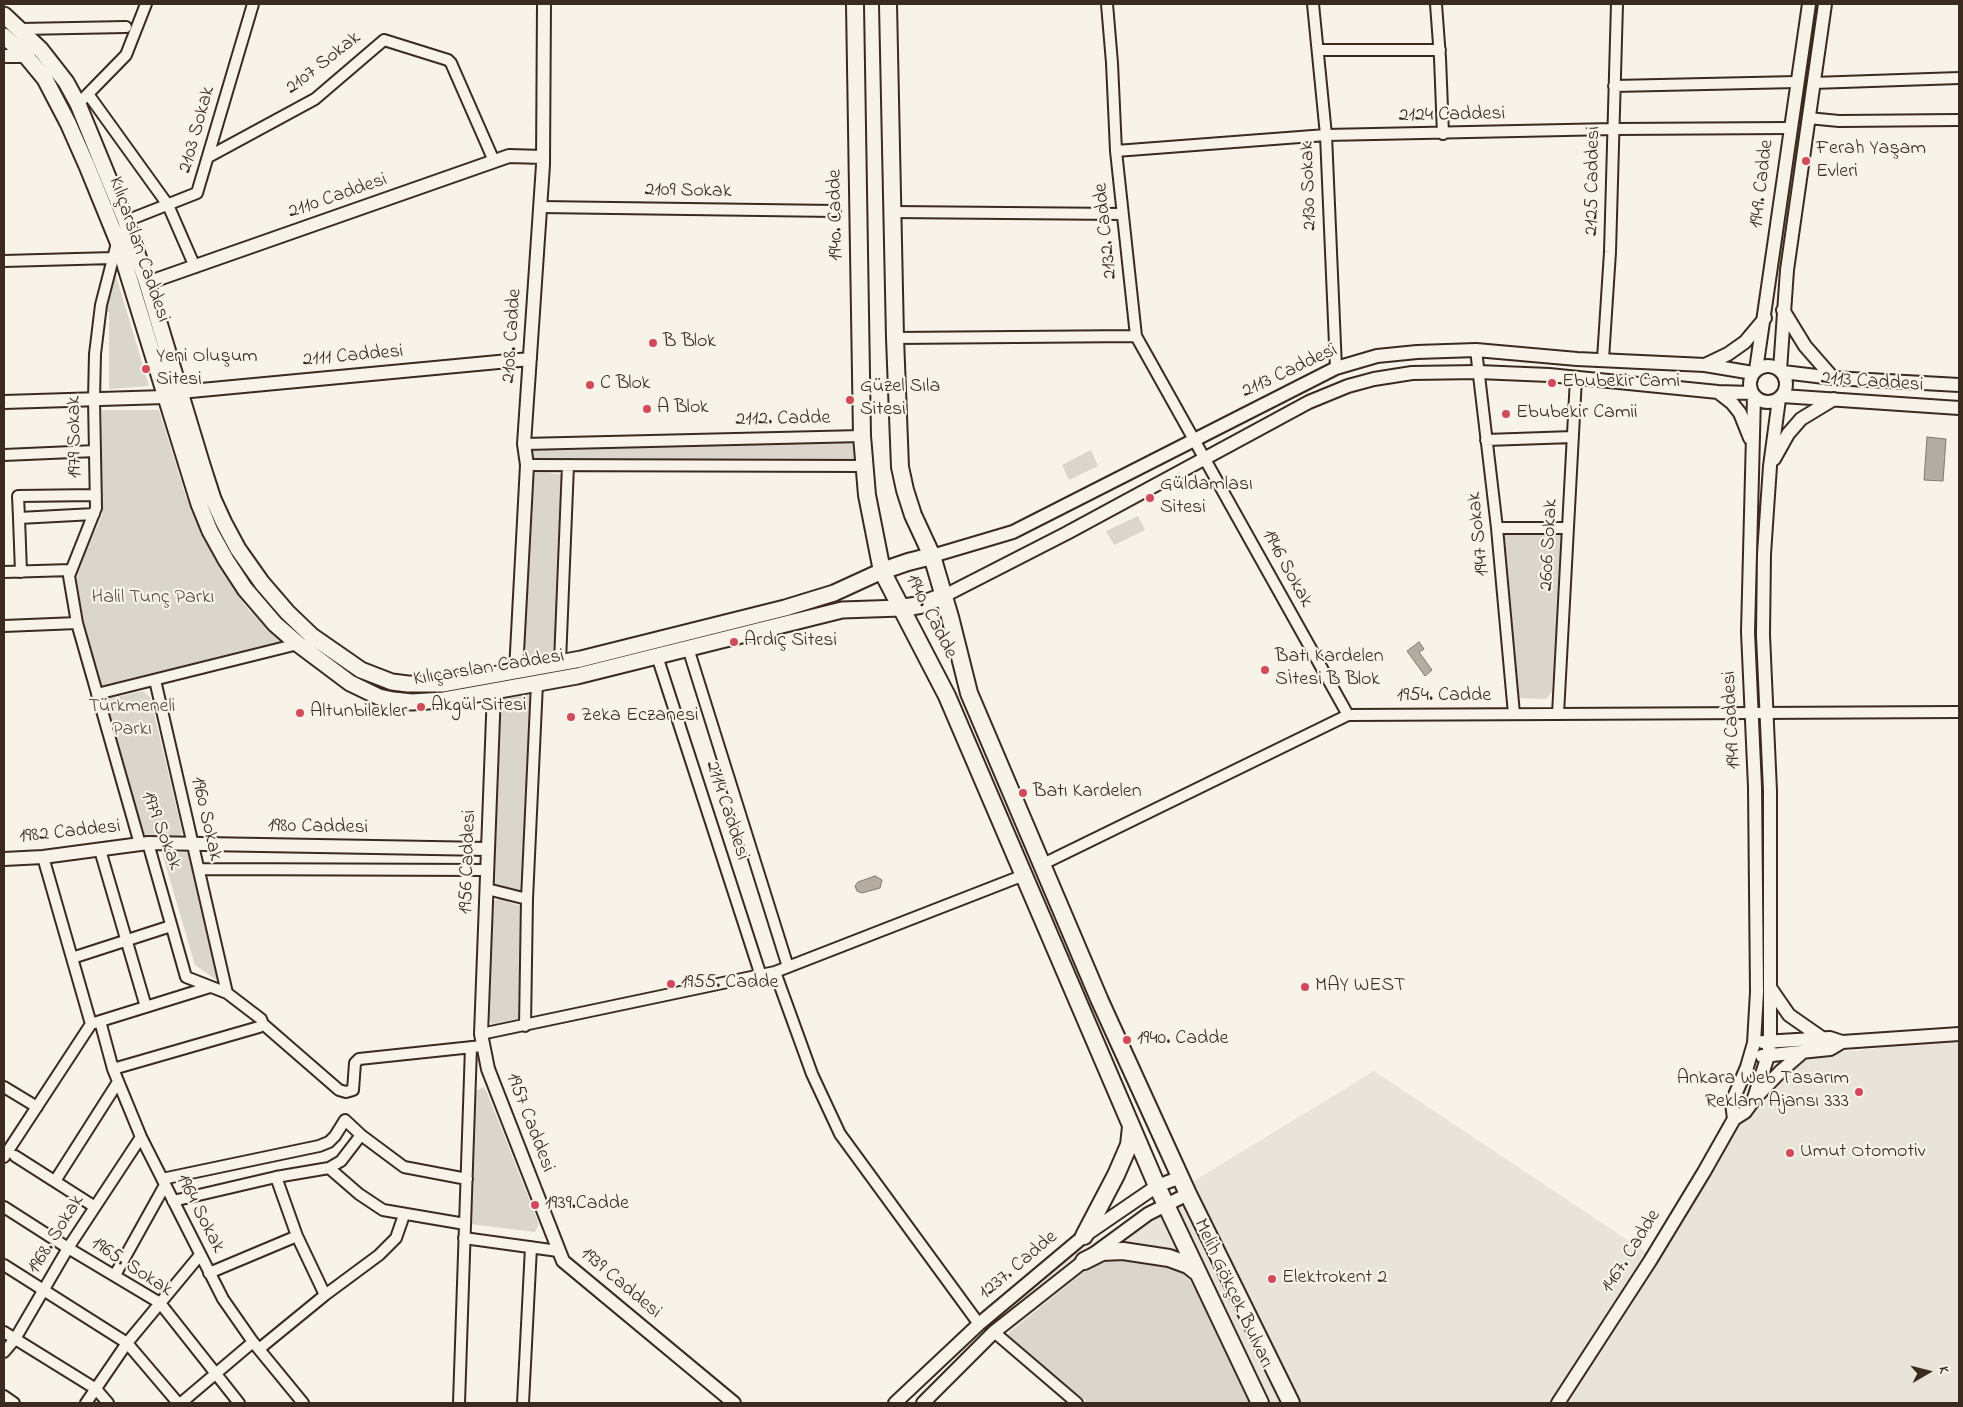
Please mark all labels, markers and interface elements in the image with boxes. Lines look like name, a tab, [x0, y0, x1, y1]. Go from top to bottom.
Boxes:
street label: 2107 Sokak	[281, 27, 367, 101]
street label: 2103 Sokak	[174, 84, 222, 176]
street label: 2124 Caddesi	[1399, 103, 1505, 129]
street label: 2125 Caddesi	[1581, 126, 1607, 236]
street label: 1949. Cadde	[1746, 138, 1780, 230]
place label: Ferah Yaşam Evleri	[1816, 138, 1926, 185]
street label: 2130 Sokak	[1296, 141, 1324, 231]
marker: Ferah Yaşam Evleri	[1800, 155, 1812, 167]
street label: 2110 Caddesi	[285, 169, 391, 225]
street label: 1940. Cadde	[824, 169, 850, 261]
street label: Kılıçarslan Caddesi	[102, 174, 174, 326]
street label: 2109 Sokak	[644, 179, 732, 205]
street label: 2132. Cadde	[1090, 182, 1124, 280]
street label: 2108. Cadde	[498, 288, 528, 384]
place label: B Blok	[663, 331, 716, 355]
marker: B Blok	[647, 337, 659, 349]
street label: 2113 Caddesi	[1238, 339, 1342, 405]
street label: 2111 Caddesi	[302, 341, 404, 373]
place label: Yeni Oluşum Sitesi	[156, 346, 258, 393]
marker: Yeni Oluşum Sitesi	[140, 363, 152, 375]
street label: 2113 Caddesi	[1820, 367, 1924, 399]
place label: Ebubekir Cami	[1562, 371, 1680, 395]
place label: C Blok	[600, 373, 650, 397]
place label: Güzel Sıla Sitesi	[860, 376, 940, 423]
marker: Ebubekir Cami	[1546, 377, 1558, 389]
marker: C Blok	[584, 379, 596, 391]
marker: Güzel Sıla Sitesi	[844, 394, 856, 406]
street label: 1979 Sokak	[63, 395, 89, 479]
place label: A Blok	[657, 397, 708, 421]
place label: Ebubekir Camii	[1516, 402, 1638, 426]
marker: A Blok	[641, 403, 653, 415]
street label: 2112. Cadde	[735, 407, 831, 433]
marker: Ebubekir Camii	[1500, 408, 1512, 420]
place label: Güldamlası Sitesi	[1160, 474, 1253, 521]
street label: 1947 Sokak	[1464, 491, 1496, 577]
marker: Güldamlası Sitesi	[1144, 492, 1156, 504]
street label: 2606 Sokak	[1536, 498, 1564, 592]
street label: 1946 Sokak	[1255, 526, 1317, 612]
street label: 1940. Cadde	[899, 571, 961, 663]
park label: Halil Tunç Parkı	[92, 587, 214, 611]
place label: Ardıç Sitesi	[744, 630, 837, 654]
marker: Ardıç Sitesi	[728, 636, 740, 648]
street label: Kılıçarslan Caddesi	[412, 645, 566, 693]
place label: Batı Kardelen Sİtesi B Blok	[1275, 646, 1384, 693]
marker: Batı Kardelen Sİtesi B Blok	[1259, 664, 1271, 676]
street label: 1949 Caddesi	[1718, 670, 1748, 770]
street label: 1954. Cadde	[1397, 685, 1491, 709]
place label: Akgül Sitesi	[431, 695, 527, 719]
park label: Türkmeneli Parkı	[89, 696, 175, 743]
place label: Altunbilekler	[310, 701, 407, 725]
marker: Akgül Sitesi	[415, 701, 427, 713]
place label: Zeka Eczanesi	[581, 705, 699, 729]
marker: Altunbilekler	[294, 707, 306, 719]
marker: Zeka Eczanesi	[565, 711, 577, 723]
street label: 2114 Caddesi	[699, 758, 753, 864]
street label: 1960 Sokak	[184, 775, 226, 863]
place label: Batı Kardelen	[1033, 781, 1142, 805]
marker: Batı Kardelen	[1017, 787, 1029, 799]
street label: 1979 Sokak	[134, 788, 186, 874]
street label: 1956 Caddesi	[455, 809, 483, 915]
street label: 1980 Caddesi	[268, 815, 368, 841]
street label: 1982 Caddesi	[18, 816, 122, 850]
place label: 1955. Cadde	[681, 972, 779, 996]
place label: MAY WEST	[1315, 975, 1406, 999]
marker: 1955. Cadde	[665, 978, 677, 990]
marker: MAY WEST	[1299, 981, 1311, 993]
place label: 1940. Cadde	[1137, 1028, 1229, 1052]
marker: 1940. Cadde	[1121, 1034, 1133, 1046]
place label: Ankara Web Tasarım Reklam Ajansı 333	[1677, 1068, 1849, 1115]
street label: 1957 Caddesi	[499, 1070, 559, 1176]
marker: Ankara Web Tasarım Reklam Ajansı 333	[1853, 1086, 1865, 1098]
place label: Umut Otomotiv	[1800, 1141, 1925, 1165]
marker: Umut Otomotiv	[1784, 1147, 1796, 1159]
street label: 1964 Sokak	[169, 1171, 229, 1257]
street label: 1968. Sokak	[23, 1191, 91, 1279]
place label: 1939.Cadde	[545, 1193, 629, 1217]
marker: 1939.Cadde	[529, 1199, 541, 1211]
street label: 1467. Cadde	[1597, 1206, 1667, 1298]
street label: Melih Gökçek Bulvarı	[1187, 1216, 1277, 1372]
street label: 1237. Cadde	[975, 1226, 1063, 1306]
street label: 1965. Sokak	[86, 1233, 176, 1303]
street label: 1939 Caddesi	[574, 1243, 666, 1325]
place label: Elektrokent 2	[1282, 1267, 1387, 1291]
marker: Elektrokent 2	[1266, 1273, 1278, 1285]
north arrow	[1903, 1347, 1953, 1397]
text: K	[1932, 1365, 1954, 1375]

